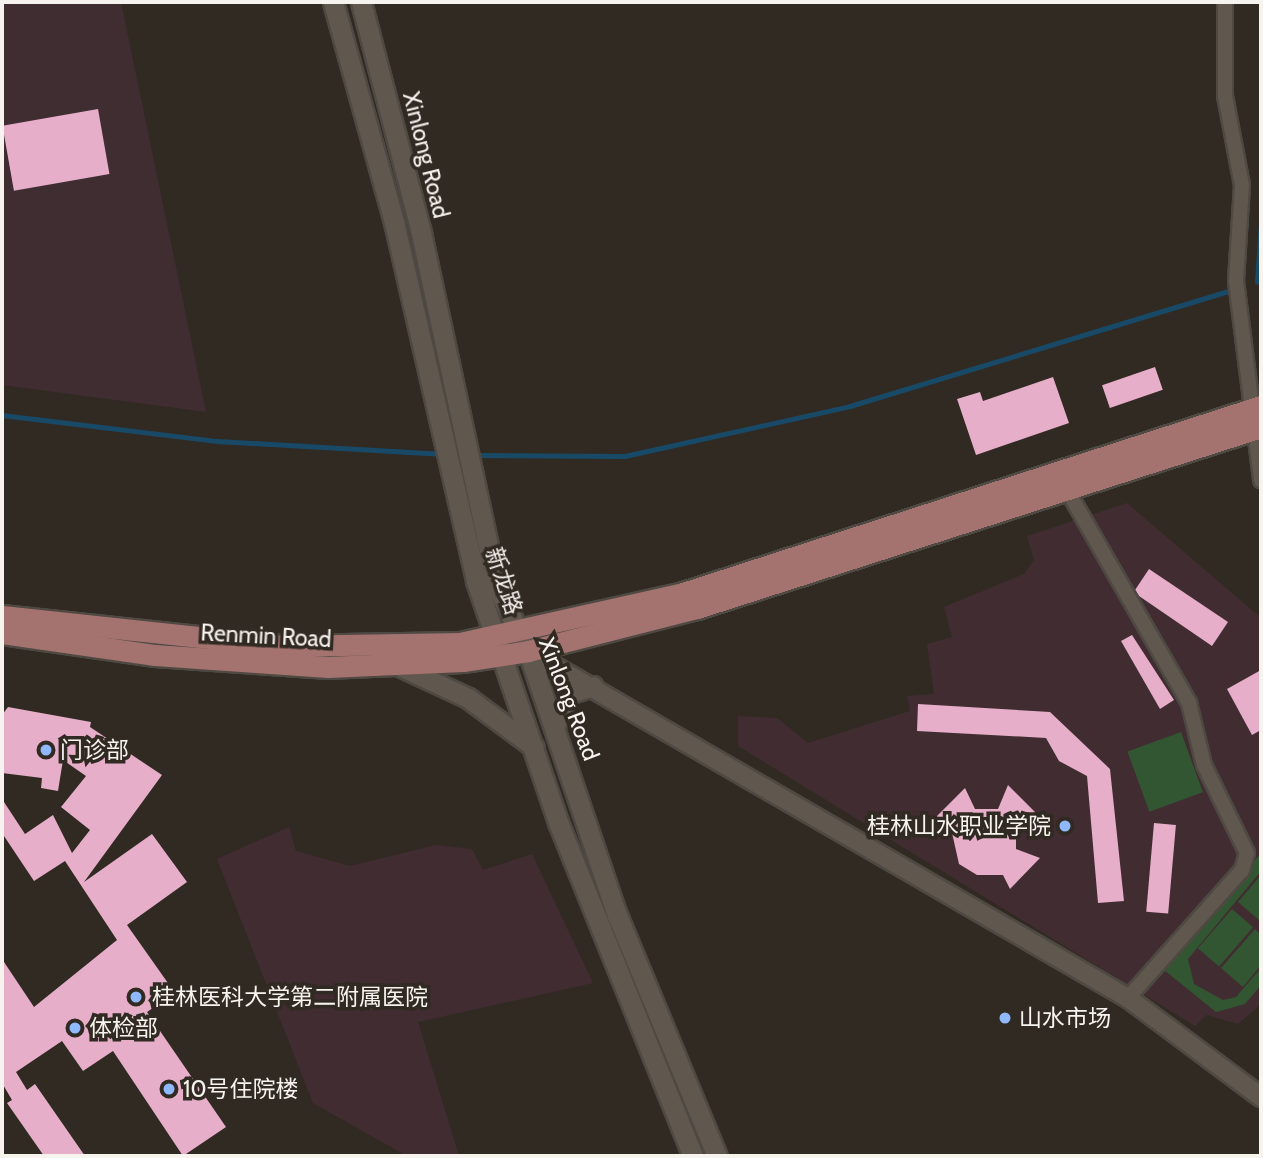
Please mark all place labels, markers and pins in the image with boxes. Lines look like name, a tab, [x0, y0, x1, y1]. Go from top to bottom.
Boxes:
place label: 门诊部	[60, 736, 129, 764]
marker: 门诊部	[38, 742, 54, 758]
place label: 桂林山水职业学院	[867, 812, 1051, 840]
marker: 桂林山水职业学院	[1057, 818, 1073, 834]
place label: 桂林医科大学第二附属医院	[152, 983, 428, 1011]
marker: 桂林医科大学第二附属医院	[126, 987, 146, 1007]
place label: 山水市场	[1019, 1004, 1111, 1032]
marker: 山水市场	[997, 1010, 1013, 1026]
place label: 体检部	[89, 1014, 158, 1042]
marker: 体检部	[67, 1020, 83, 1036]
place label: 10号住院楼	[183, 1075, 299, 1103]
marker: 10号住院楼	[161, 1081, 177, 1097]

